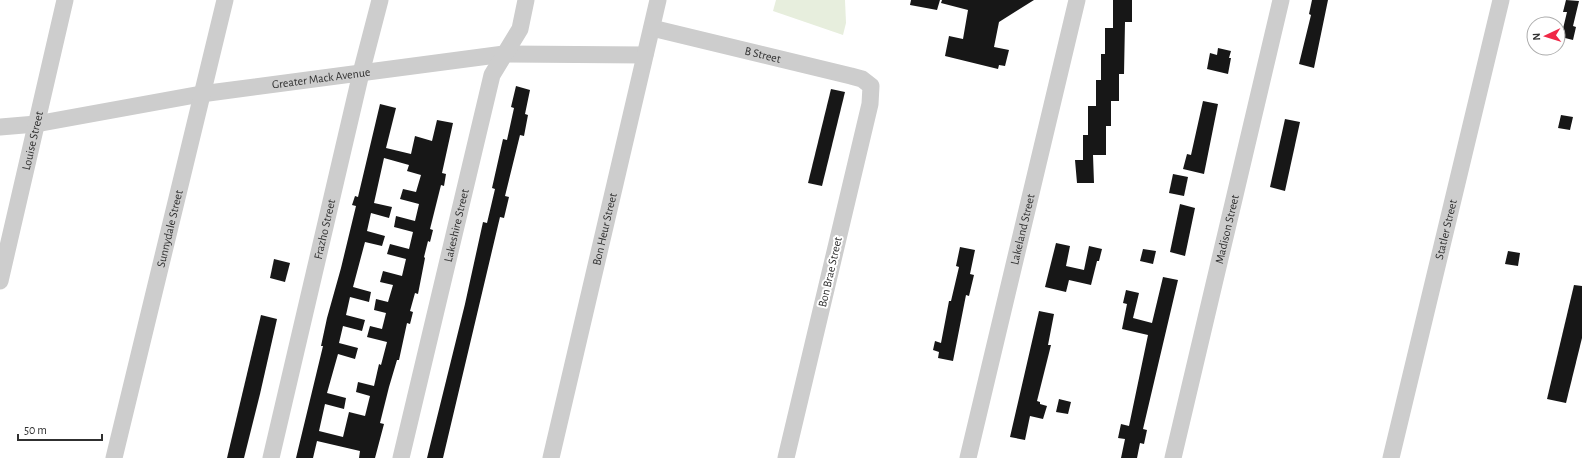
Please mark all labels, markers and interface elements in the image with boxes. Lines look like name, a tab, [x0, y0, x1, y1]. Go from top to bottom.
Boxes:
north arrow	[1526, 16, 1566, 56]
text: N	[1531, 32, 1542, 41]
street label: B Street	[744, 45, 782, 65]
street label: Greater Mack Avenue	[271, 66, 371, 91]
street label: Louise Street	[20, 110, 45, 171]
street label: Lakeshire Street	[442, 188, 471, 263]
street label: Sunnydale Street	[154, 189, 185, 269]
street label: Bon Heur Street	[590, 192, 619, 267]
street label: Lakeland Street	[1008, 193, 1037, 266]
street label: Madison Street	[1213, 193, 1241, 265]
street label: Frazho Street	[312, 198, 337, 260]
street label: Statler Street	[1433, 198, 1459, 261]
street label: Bon Brae Street	[816, 236, 844, 308]
scale bar	[18, 416, 102, 442]
text: 50 m	[24, 424, 47, 436]

